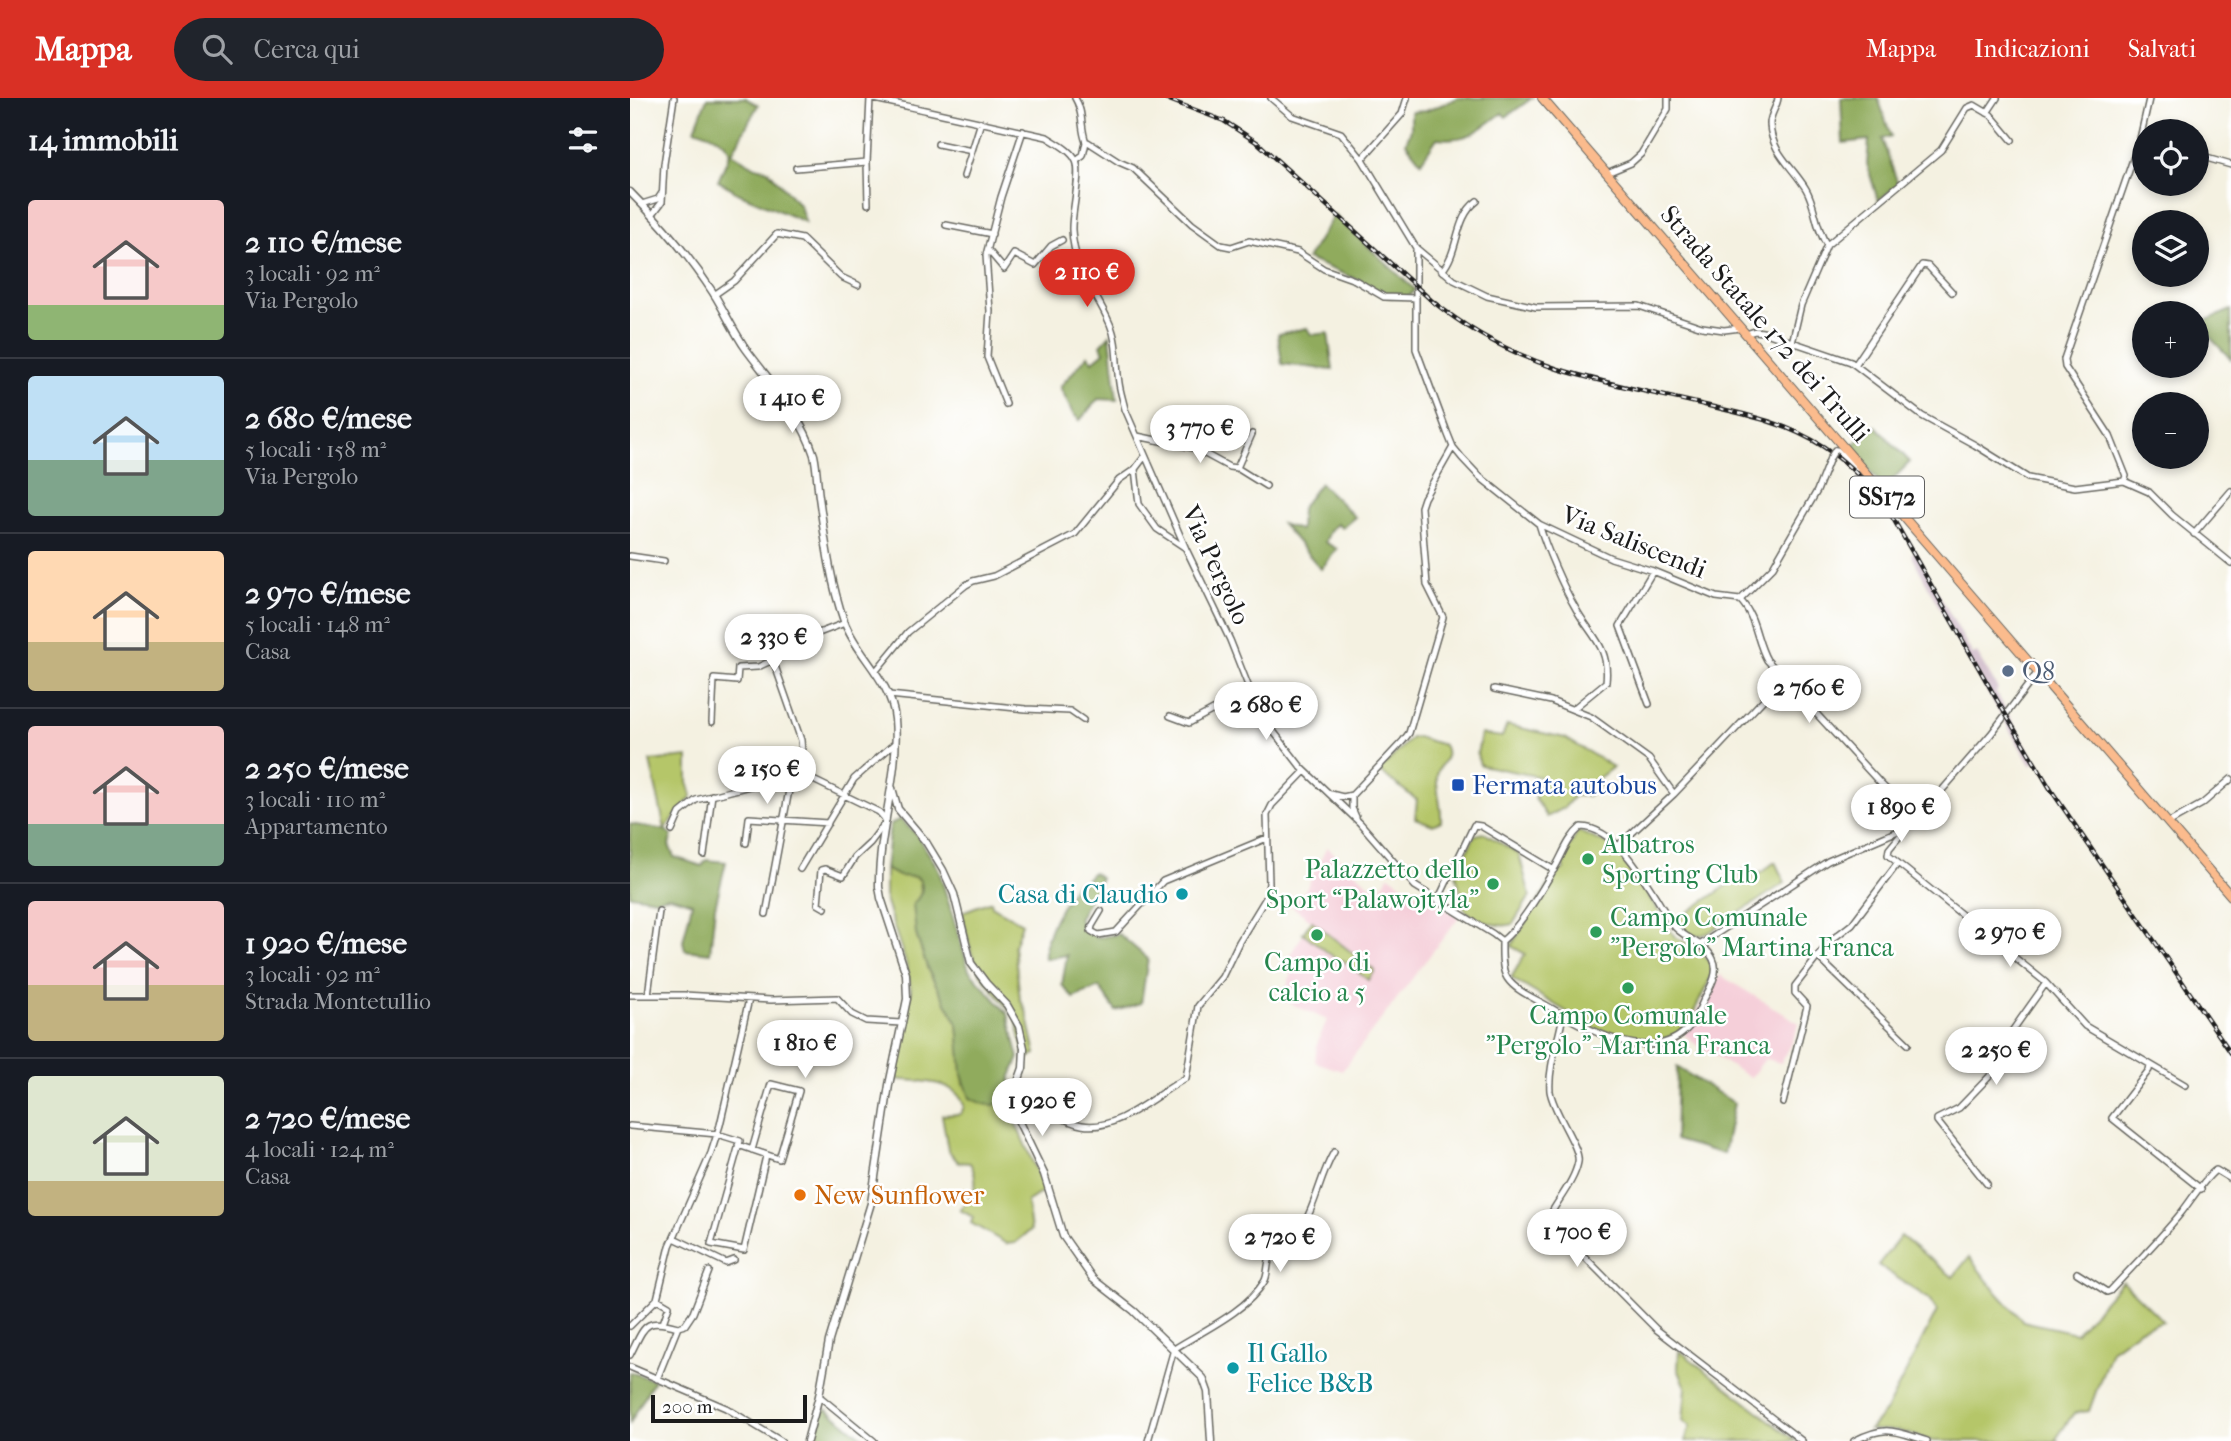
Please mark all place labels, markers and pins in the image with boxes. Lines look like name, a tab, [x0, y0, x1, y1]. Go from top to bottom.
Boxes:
pin: 2 110 €	[1022, 250, 1152, 309]
pin: 1 410 €	[727, 376, 857, 435]
pin: 3 770 €	[1135, 406, 1265, 465]
pin: 2 330 €	[709, 614, 839, 674]
place label: Q8	[2022, 656, 2055, 687]
marker: Q8	[2000, 663, 2016, 679]
pin: 2 760 €	[1744, 666, 1874, 725]
pin: 2 680 €	[1201, 682, 1331, 742]
pin: 2 150 €	[702, 746, 832, 806]
place label: Fermata autobus	[1472, 770, 1657, 801]
marker: Fermata autobus	[1450, 777, 1466, 793]
pin: 1 890 €	[1836, 784, 1966, 844]
place label: Albatros Sporting Club	[1601, 829, 1758, 890]
marker: Albatros Sporting Club	[1580, 851, 1596, 867]
place label: Palazzetto dello Sport “Palawojtyla”	[1266, 854, 1479, 915]
marker: Palazzetto dello Sport “Palawojtyla”	[1485, 876, 1501, 892]
place label: Casa di Claudio	[998, 879, 1168, 910]
marker: Casa di Claudio	[1174, 886, 1190, 902]
place label: Campo Comunale "Pergolo" Martina Franca	[1610, 902, 1895, 963]
pin: 2 970 €	[1945, 910, 2075, 969]
marker: Campo Comunale "Pergolo" Martina Franca	[1588, 924, 1604, 940]
marker: Campo di calcio a 5	[1309, 927, 1325, 943]
place label: Campo di calcio a 5	[1264, 947, 1370, 1008]
marker: Campo Comunale "Pergolo"-Martina Franca	[1620, 980, 1636, 996]
place label: Campo Comunale "Pergolo"-Martina Franca	[1486, 1000, 1771, 1061]
pin: 1 810 €	[740, 1020, 870, 1080]
pin: 2 250 €	[1931, 1028, 2061, 1087]
pin: 1 920 €	[977, 1079, 1107, 1138]
place label: New Sunflower	[814, 1180, 984, 1211]
marker: New Sunflower	[792, 1187, 808, 1203]
pin: 1 700 €	[1512, 1210, 1642, 1269]
pin: 2 720 €	[1215, 1214, 1345, 1274]
place label: Il Gallo Felice B&B	[1247, 1338, 1373, 1399]
marker: Il Gallo Felice B&B	[1225, 1360, 1241, 1376]

